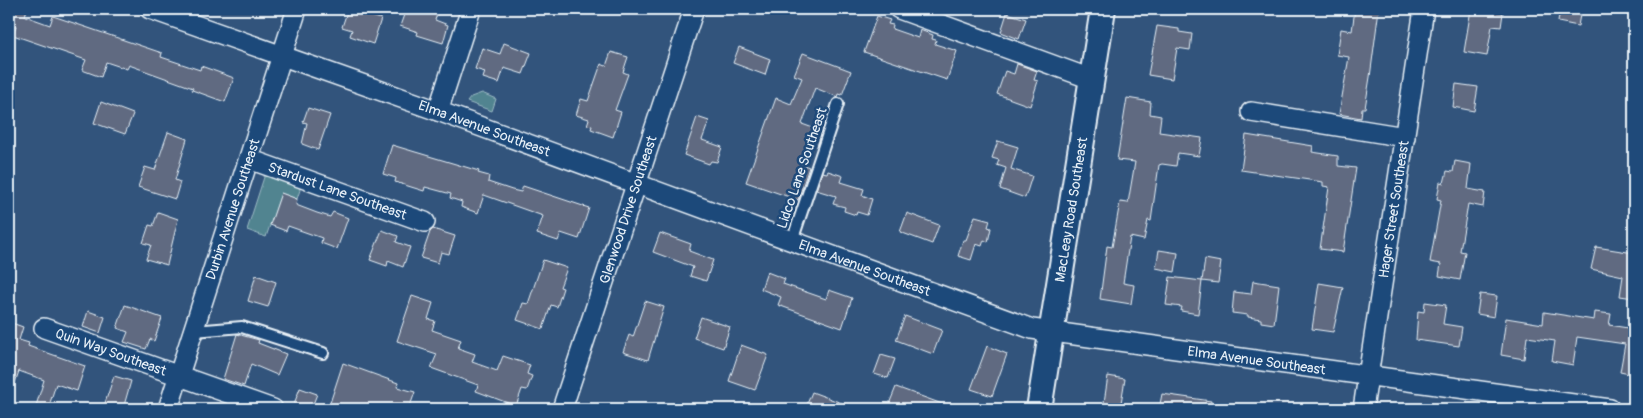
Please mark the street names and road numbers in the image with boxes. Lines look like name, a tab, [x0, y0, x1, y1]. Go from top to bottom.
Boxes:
street label: Elma Avenue Southeast	[416, 96, 553, 160]
street label: Lidco Lane Southeast	[773, 105, 831, 231]
street label: Glenwood Drive Southeast	[595, 133, 660, 286]
street label: Durbin Avenue Southeast	[202, 136, 263, 282]
street label: MacLeay Road Southeast	[1051, 136, 1091, 283]
street label: Hager Street Southeast	[1375, 139, 1412, 279]
street label: Stardust Lane Southeast	[266, 158, 409, 223]
street label: Elma Avenue Southeast	[796, 236, 933, 300]
street label: Quin Way Southeast	[53, 324, 169, 379]
street label: Elma Avenue Southeast	[1187, 342, 1327, 378]

